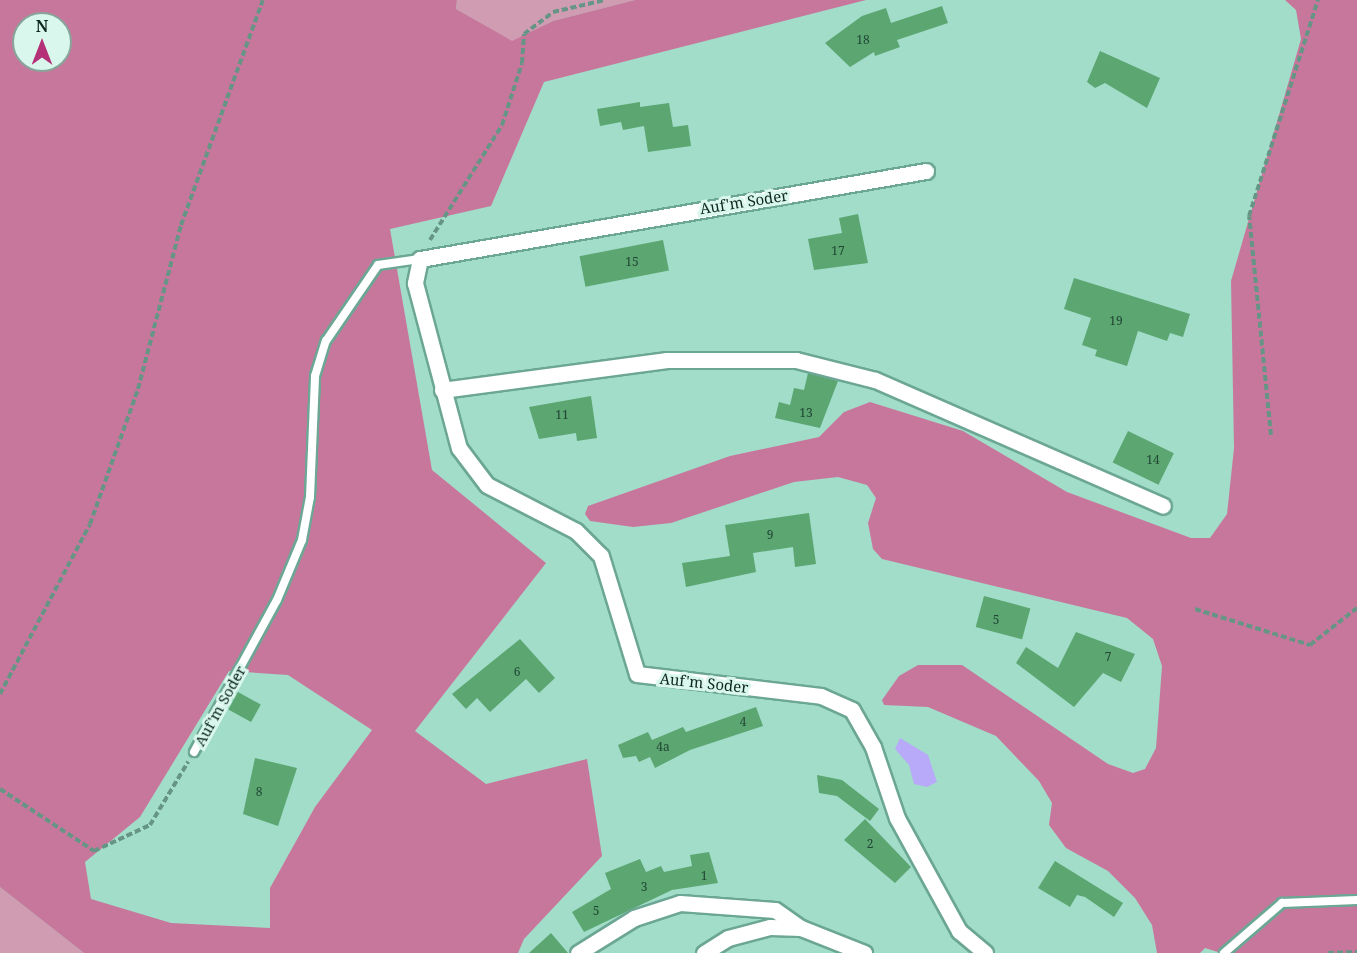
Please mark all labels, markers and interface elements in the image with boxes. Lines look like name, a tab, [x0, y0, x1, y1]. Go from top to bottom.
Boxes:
north arrow	[12, 12, 72, 72]
text: N	[36, 15, 48, 37]
house number: 18	[856, 33, 870, 47]
street label: Auf'm Soder	[699, 186, 789, 218]
house number: 17	[831, 244, 845, 258]
house number: 15	[625, 255, 639, 269]
house number: 19	[1109, 314, 1123, 328]
house number: 13	[799, 406, 813, 420]
house number: 11	[555, 408, 569, 422]
house number: 14	[1146, 453, 1160, 467]
house number: 9	[767, 528, 773, 542]
house number: 5	[993, 613, 999, 627]
house number: 7	[1105, 650, 1111, 664]
street label: Auf'm Soder	[191, 663, 249, 749]
house number: 6	[514, 665, 520, 679]
street label: Auf'm Soder	[659, 669, 749, 697]
house number: 4	[740, 715, 746, 729]
house number: 4a	[656, 740, 670, 754]
house number: 8	[256, 785, 262, 799]
house number: 2	[867, 837, 873, 851]
house number: 1	[701, 869, 707, 883]
house number: 3	[641, 880, 647, 894]
house number: 5	[593, 904, 599, 918]

